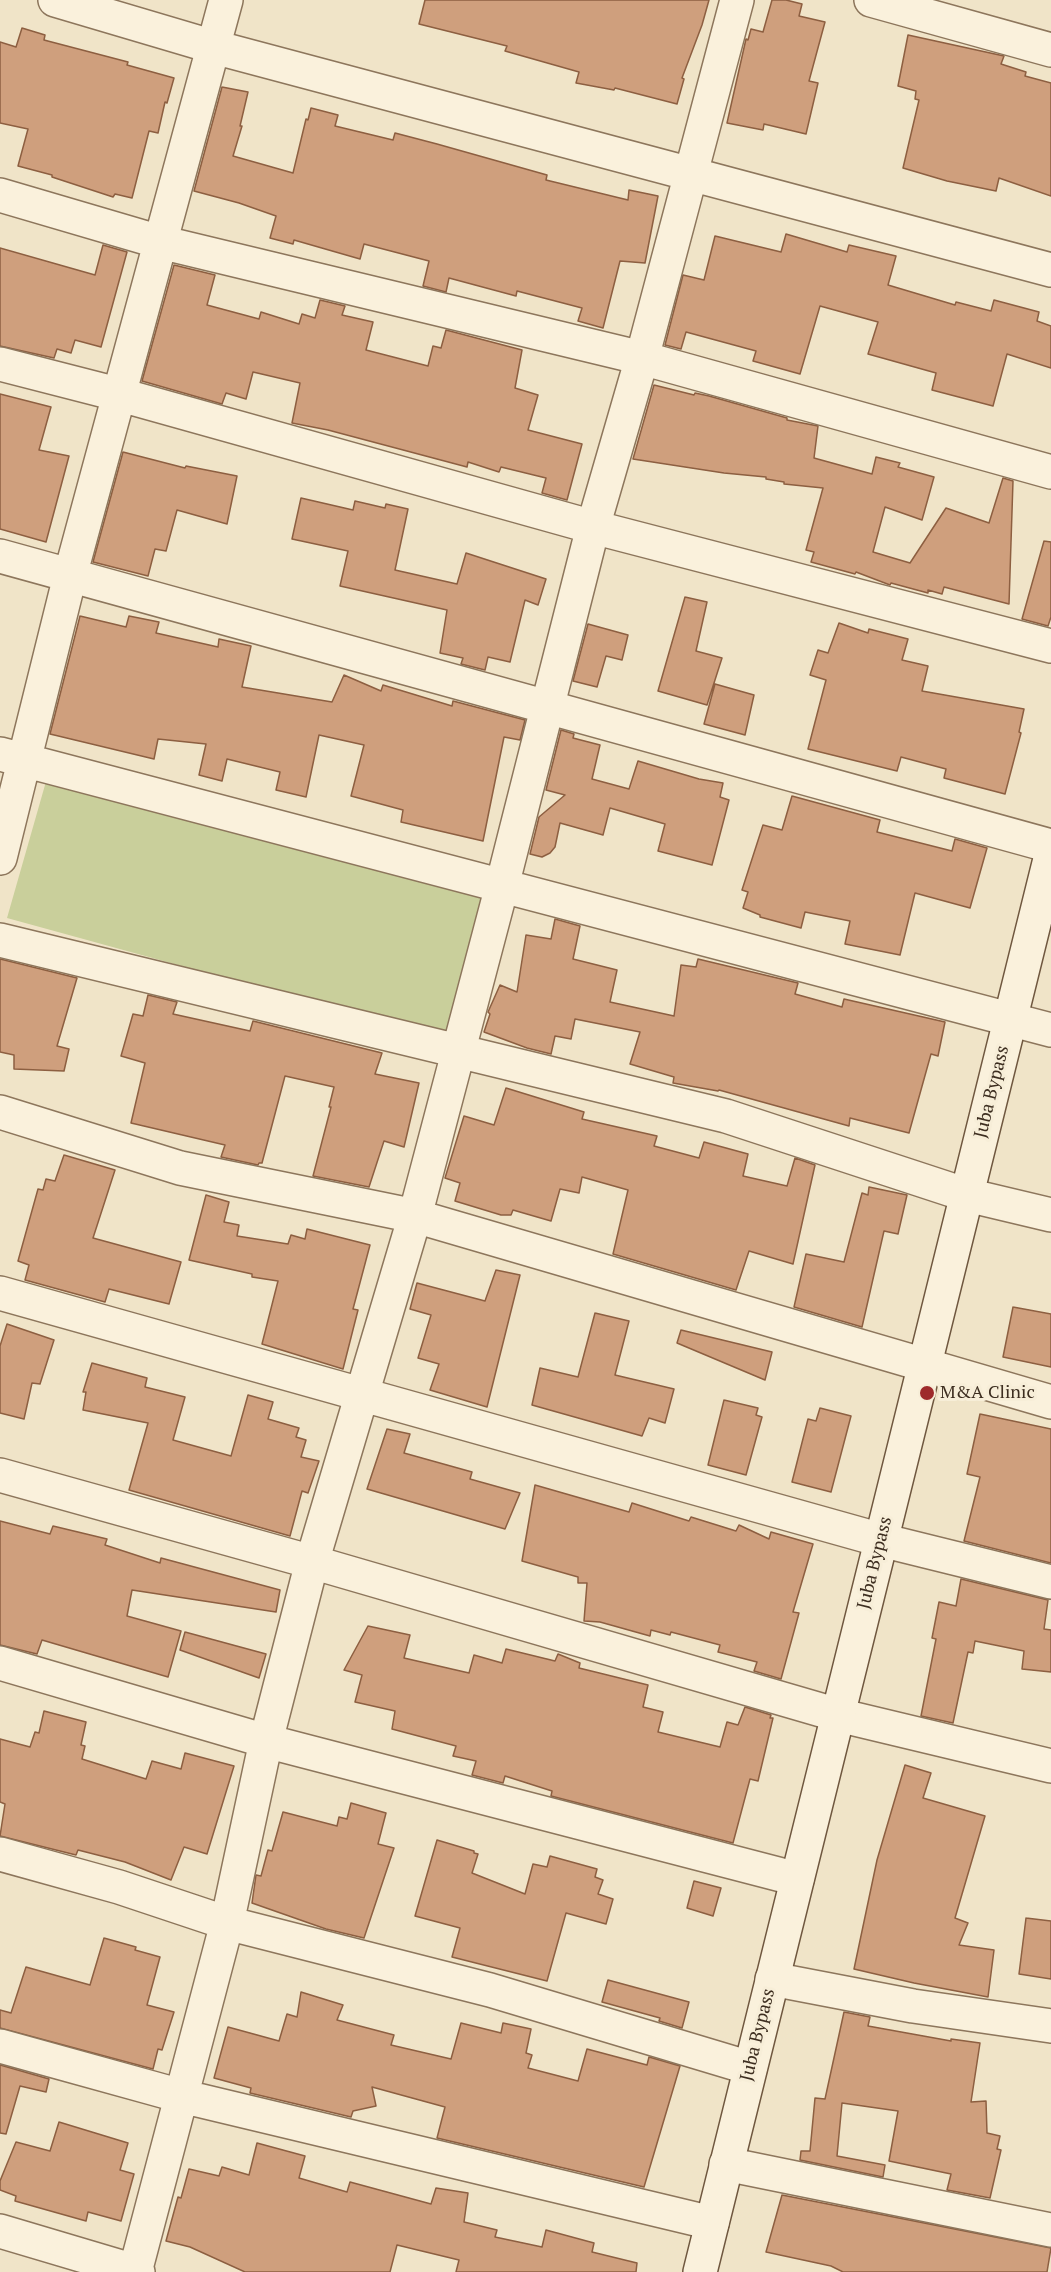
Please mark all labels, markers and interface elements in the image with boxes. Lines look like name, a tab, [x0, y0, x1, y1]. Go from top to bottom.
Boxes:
street label: Juba Bypass	[970, 1043, 1014, 1141]
place label: M&A Clinic	[940, 1382, 1035, 1404]
marker: M&A Clinic	[918, 1384, 936, 1402]
street label: Juba Bypass	[853, 1514, 897, 1612]
street label: Juba Bypass	[736, 1986, 780, 2084]

